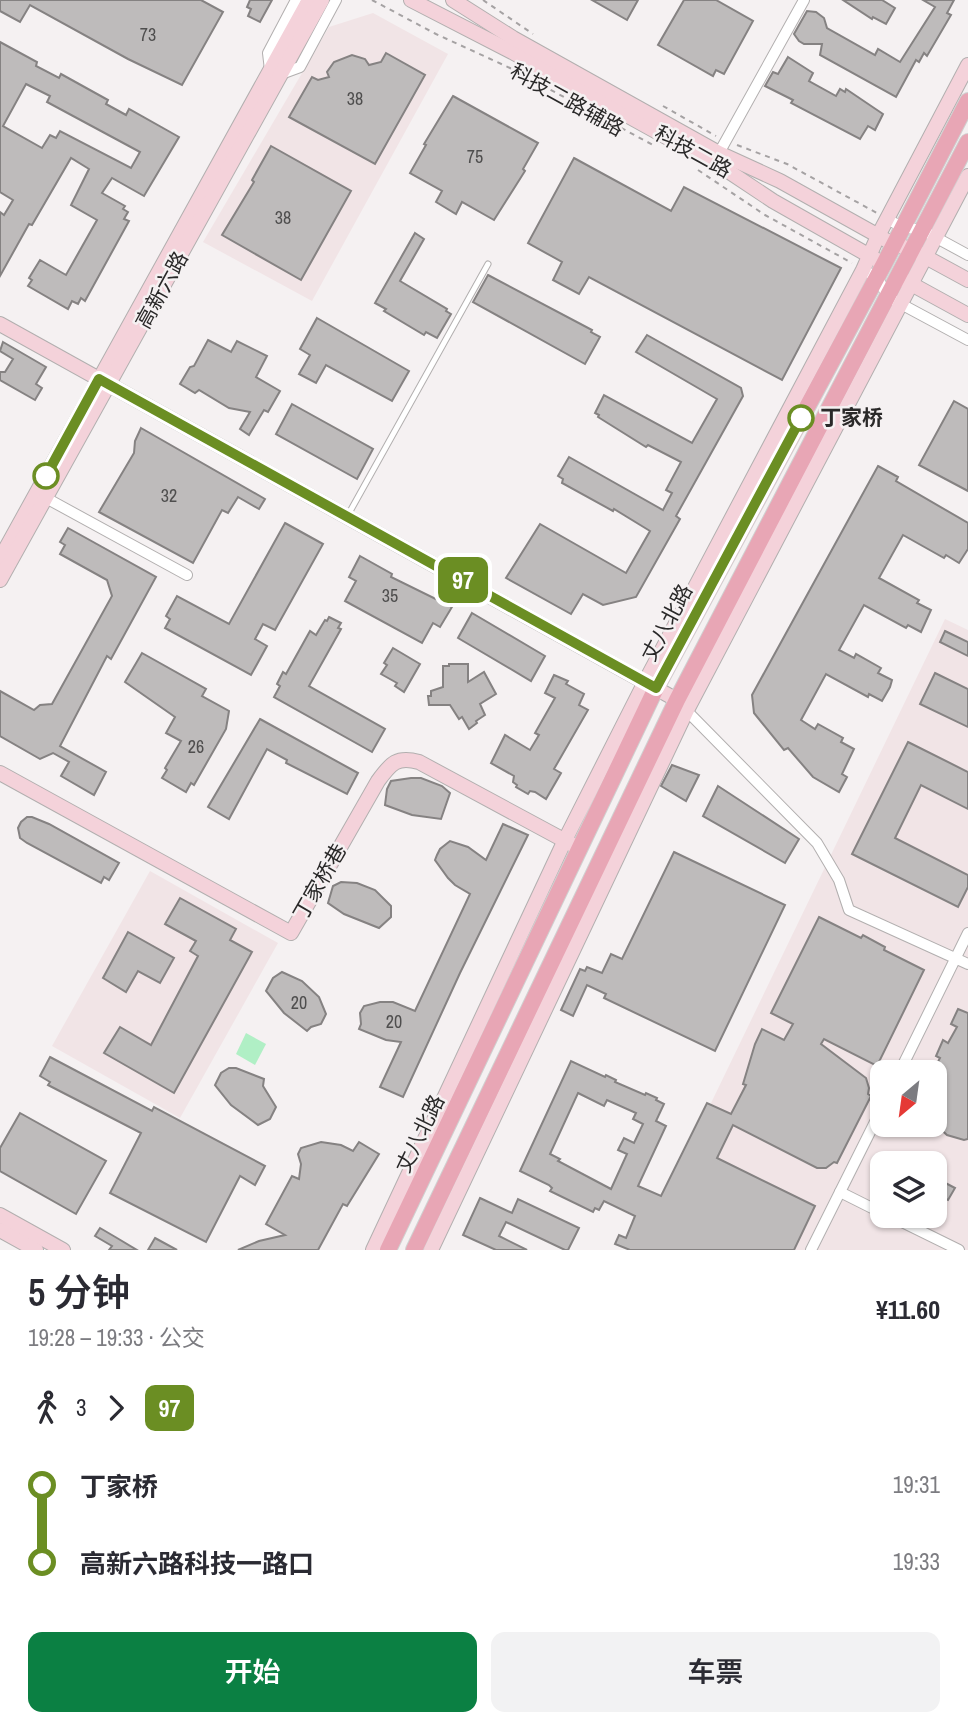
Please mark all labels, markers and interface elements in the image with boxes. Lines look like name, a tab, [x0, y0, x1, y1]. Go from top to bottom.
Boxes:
house number: 73	[140, 22, 156, 47]
street label: 科技二路辅路	[505, 56, 629, 143]
house number: 38	[347, 86, 363, 111]
street label: 科技二路	[649, 119, 737, 185]
house number: 75	[467, 144, 483, 169]
house number: 38	[275, 205, 291, 230]
street label: 高新六路	[129, 246, 195, 334]
place label: 丁家桥	[820, 403, 883, 432]
marker: 丁家桥	[788, 405, 814, 431]
unlabelled marker	[33, 463, 59, 489]
house number: 32	[161, 483, 177, 508]
line badge: 97	[432, 557, 494, 603]
text: 97	[452, 564, 474, 596]
street label: 丈八北路	[634, 579, 699, 667]
house number: 35	[382, 583, 398, 608]
house number: 26	[188, 734, 204, 759]
street label: 丁家桥巷	[286, 838, 353, 925]
house number: 20	[291, 990, 307, 1015]
house number: 20	[386, 1009, 402, 1034]
north arrow	[870, 1060, 947, 1138]
map controls	[870, 1060, 947, 1228]
street label: 丈八北路	[388, 1090, 451, 1178]
button: layers	[870, 1151, 947, 1228]
text: 5 分钟	[28, 1267, 130, 1318]
text: ¥11.60	[876, 1292, 940, 1327]
text: 19:28 – 19:33 · 公交	[28, 1322, 205, 1353]
icon: walk	[28, 1389, 66, 1427]
icon: forward	[97, 1389, 135, 1427]
text: 3	[76, 1392, 87, 1423]
text: 97	[159, 1392, 180, 1424]
text: 丁家桥	[80, 1469, 158, 1504]
text: 19:31	[893, 1469, 940, 1500]
text: 高新六路科技一路口	[80, 1546, 314, 1581]
text: 19:33	[893, 1546, 940, 1577]
button: 开始	[28, 1632, 477, 1712]
button: 车票	[491, 1632, 940, 1712]

